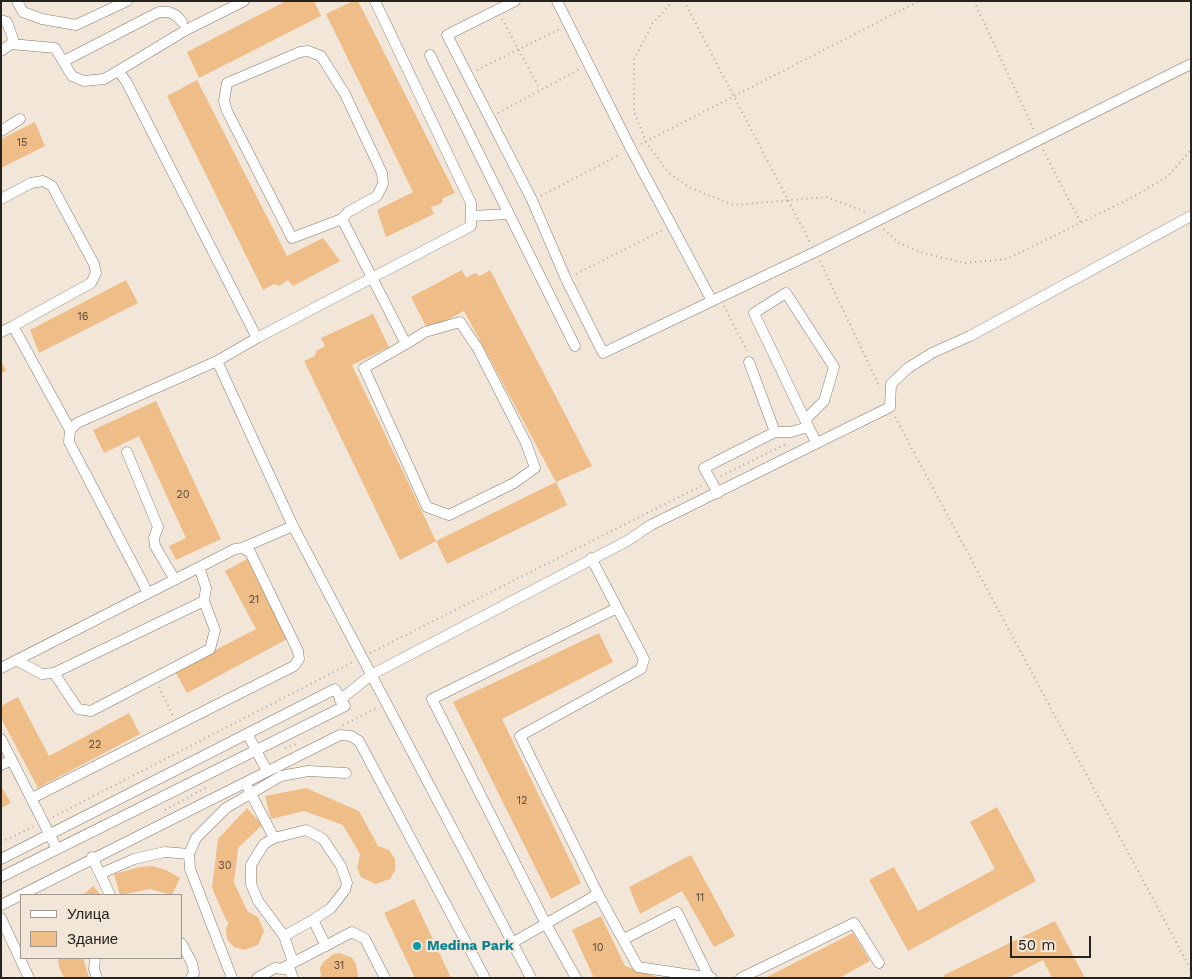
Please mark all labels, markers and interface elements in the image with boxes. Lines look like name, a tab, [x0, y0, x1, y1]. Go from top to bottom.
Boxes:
house number: 15	[17, 136, 27, 150]
house number: 16	[78, 310, 88, 324]
house number: 20	[176, 488, 190, 502]
house number: 21	[249, 593, 259, 607]
house number: 22	[89, 738, 101, 752]
house number: 12	[517, 794, 527, 808]
house number: 30	[218, 859, 232, 873]
house number: 11	[696, 891, 704, 905]
legend	[20, 894, 182, 959]
text: Улица	[67, 905, 110, 923]
scale bar	[1012, 926, 1093, 958]
text: Здание	[67, 930, 118, 948]
text: 50 m	[1018, 936, 1055, 954]
place label: Medina Park	[427, 938, 514, 954]
marker: Medina Park	[411, 940, 423, 952]
house number: 10	[592, 941, 604, 955]
house number: 31	[334, 959, 344, 973]

